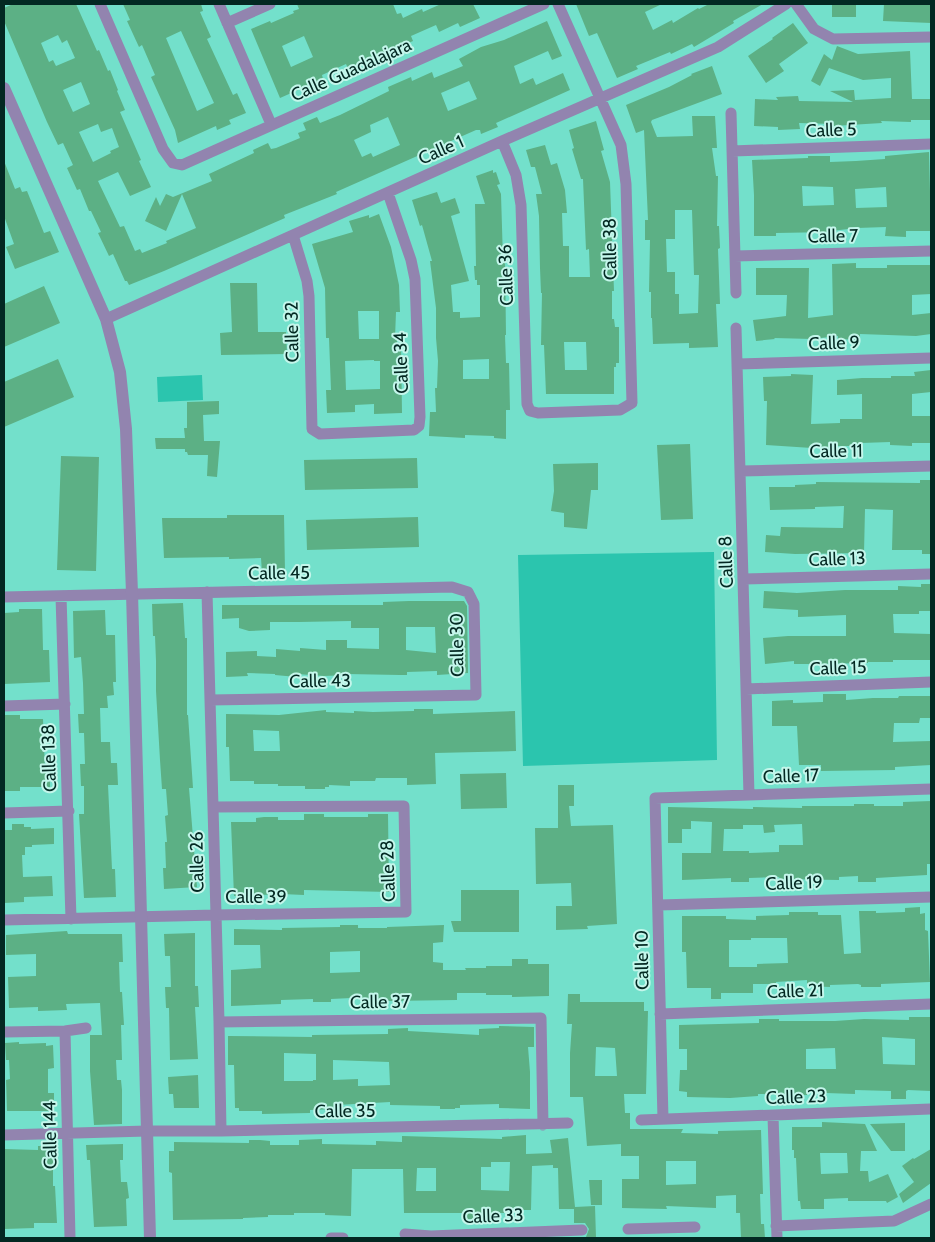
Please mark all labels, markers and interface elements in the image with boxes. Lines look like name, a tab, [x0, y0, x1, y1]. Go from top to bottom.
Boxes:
street label: Calle Guadalajara	[287, 33, 415, 106]
street label: Calle 5	[805, 118, 857, 142]
street label: Calle 1	[415, 130, 467, 170]
street label: Calle 38	[598, 218, 622, 280]
street label: Calle 7	[808, 225, 858, 247]
street label: Calle 36	[494, 244, 518, 306]
street label: Calle 32	[280, 302, 304, 362]
street label: Calle 9	[808, 331, 860, 355]
street label: Calle 34	[389, 332, 413, 394]
street label: Calle 11	[809, 440, 863, 462]
street label: Calle 8	[714, 535, 738, 589]
street label: Calle 13	[808, 547, 866, 571]
street label: Calle 45	[248, 561, 310, 585]
street label: Calle 30	[445, 613, 469, 677]
street label: Calle 15	[809, 656, 867, 680]
street label: Calle 43	[289, 669, 351, 693]
street label: Calle 138	[37, 724, 61, 792]
street label: Calle 17	[762, 764, 820, 788]
street label: Calle 26	[185, 831, 209, 893]
street label: Calle 28	[376, 840, 400, 902]
street label: Calle 19	[765, 871, 823, 895]
street label: Calle 39	[225, 886, 287, 908]
street label: Calle 10	[630, 930, 654, 990]
street label: Calle 21	[766, 979, 824, 1003]
street label: Calle 37	[350, 990, 410, 1014]
street label: Calle 23	[765, 1085, 827, 1109]
street label: Calle 35	[314, 1099, 376, 1123]
street label: Calle 144	[38, 1101, 62, 1169]
street label: Calle 33	[462, 1204, 524, 1228]

